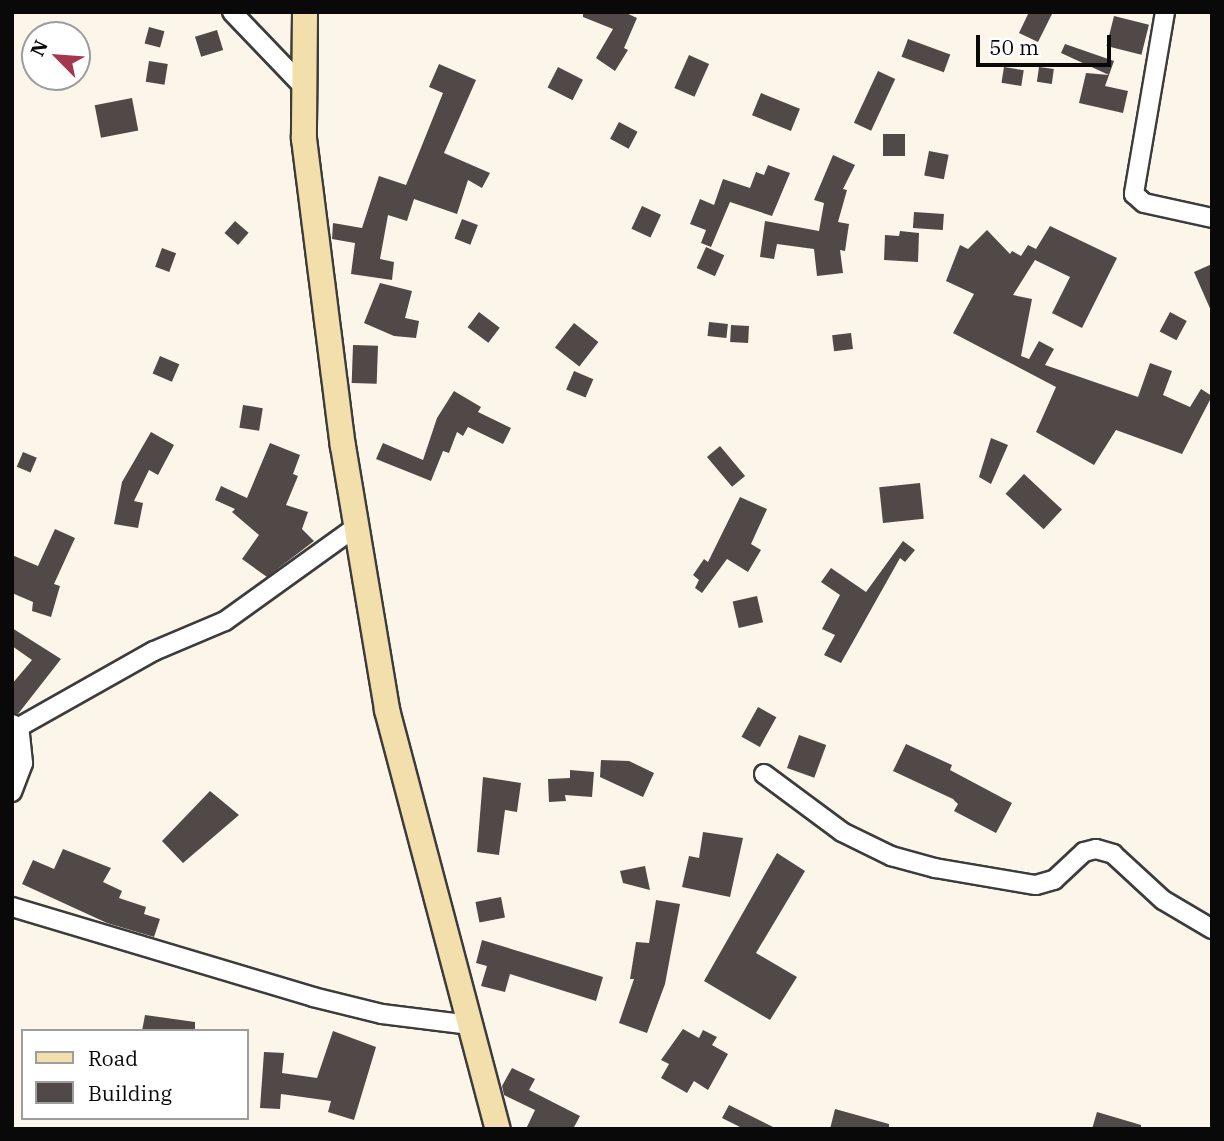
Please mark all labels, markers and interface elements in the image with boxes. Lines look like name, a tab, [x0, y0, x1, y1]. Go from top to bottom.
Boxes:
north arrow	[21, 21, 91, 91]
scale bar	[979, 21, 1114, 65]
text: 50 m	[989, 33, 1039, 61]
text: N	[25, 36, 53, 60]
legend	[21, 1029, 248, 1120]
text: Road	[88, 1044, 138, 1072]
text: Building	[88, 1079, 172, 1107]

